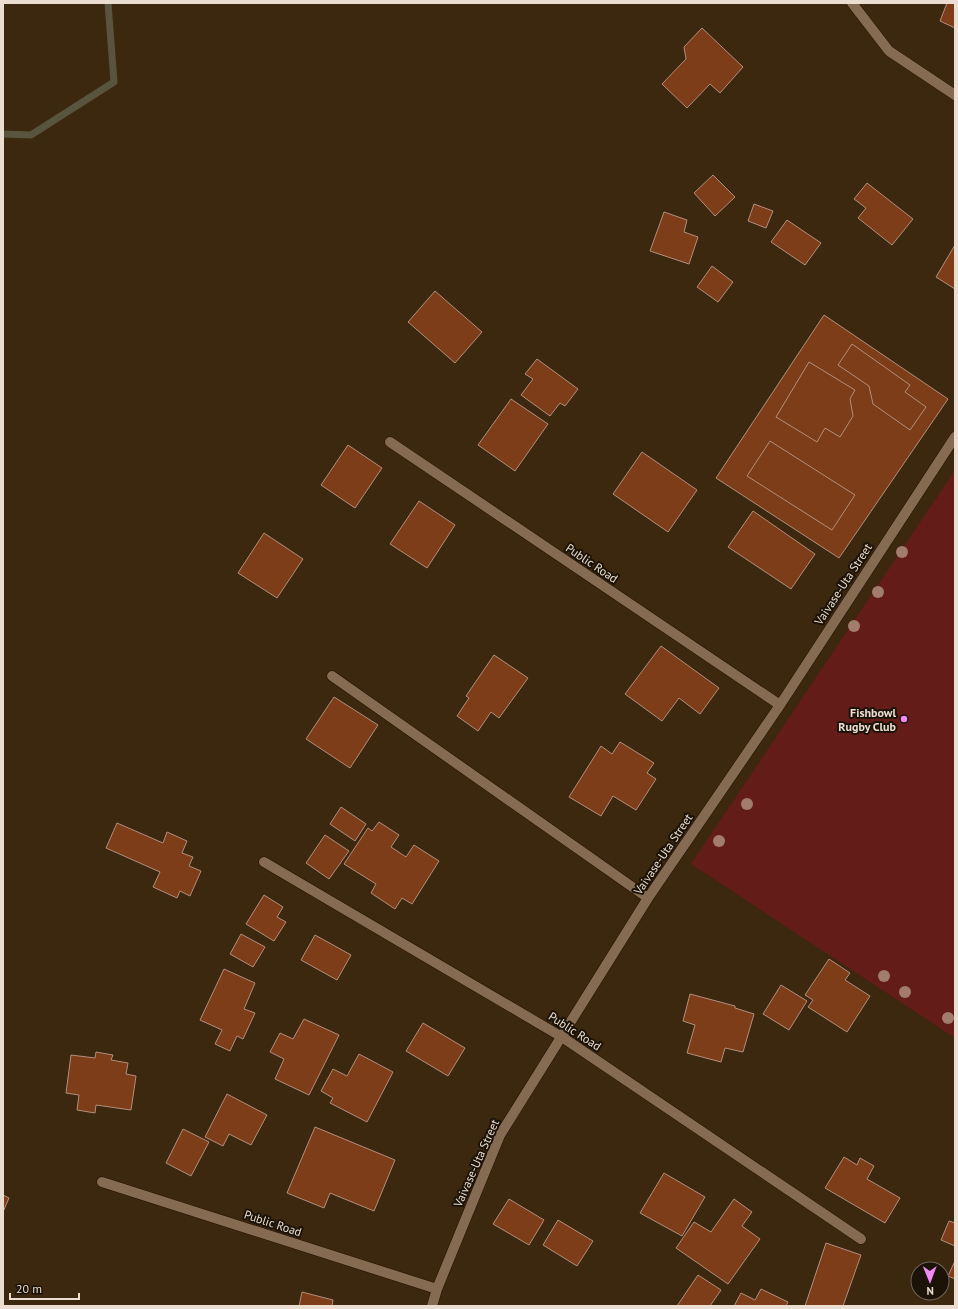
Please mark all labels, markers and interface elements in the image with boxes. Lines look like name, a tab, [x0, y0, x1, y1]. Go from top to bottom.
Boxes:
street label: Public Road	[563, 540, 621, 586]
street label: Vaivase-Uta Street	[810, 540, 875, 628]
place label: Fishbowl Rugby Club	[838, 705, 897, 734]
marker: Fishbowl Rugby Club	[899, 714, 909, 724]
street label: Vaivase-Uta Street	[630, 811, 696, 898]
street label: Public Road	[546, 1008, 604, 1054]
street label: Vaivase-Uta Street	[450, 1117, 502, 1210]
street label: Public Road	[242, 1207, 304, 1239]
north arrow	[910, 1261, 950, 1301]
scale bar	[10, 1275, 79, 1301]
text: 20 m	[16, 1281, 42, 1296]
text: N	[926, 1284, 934, 1298]

